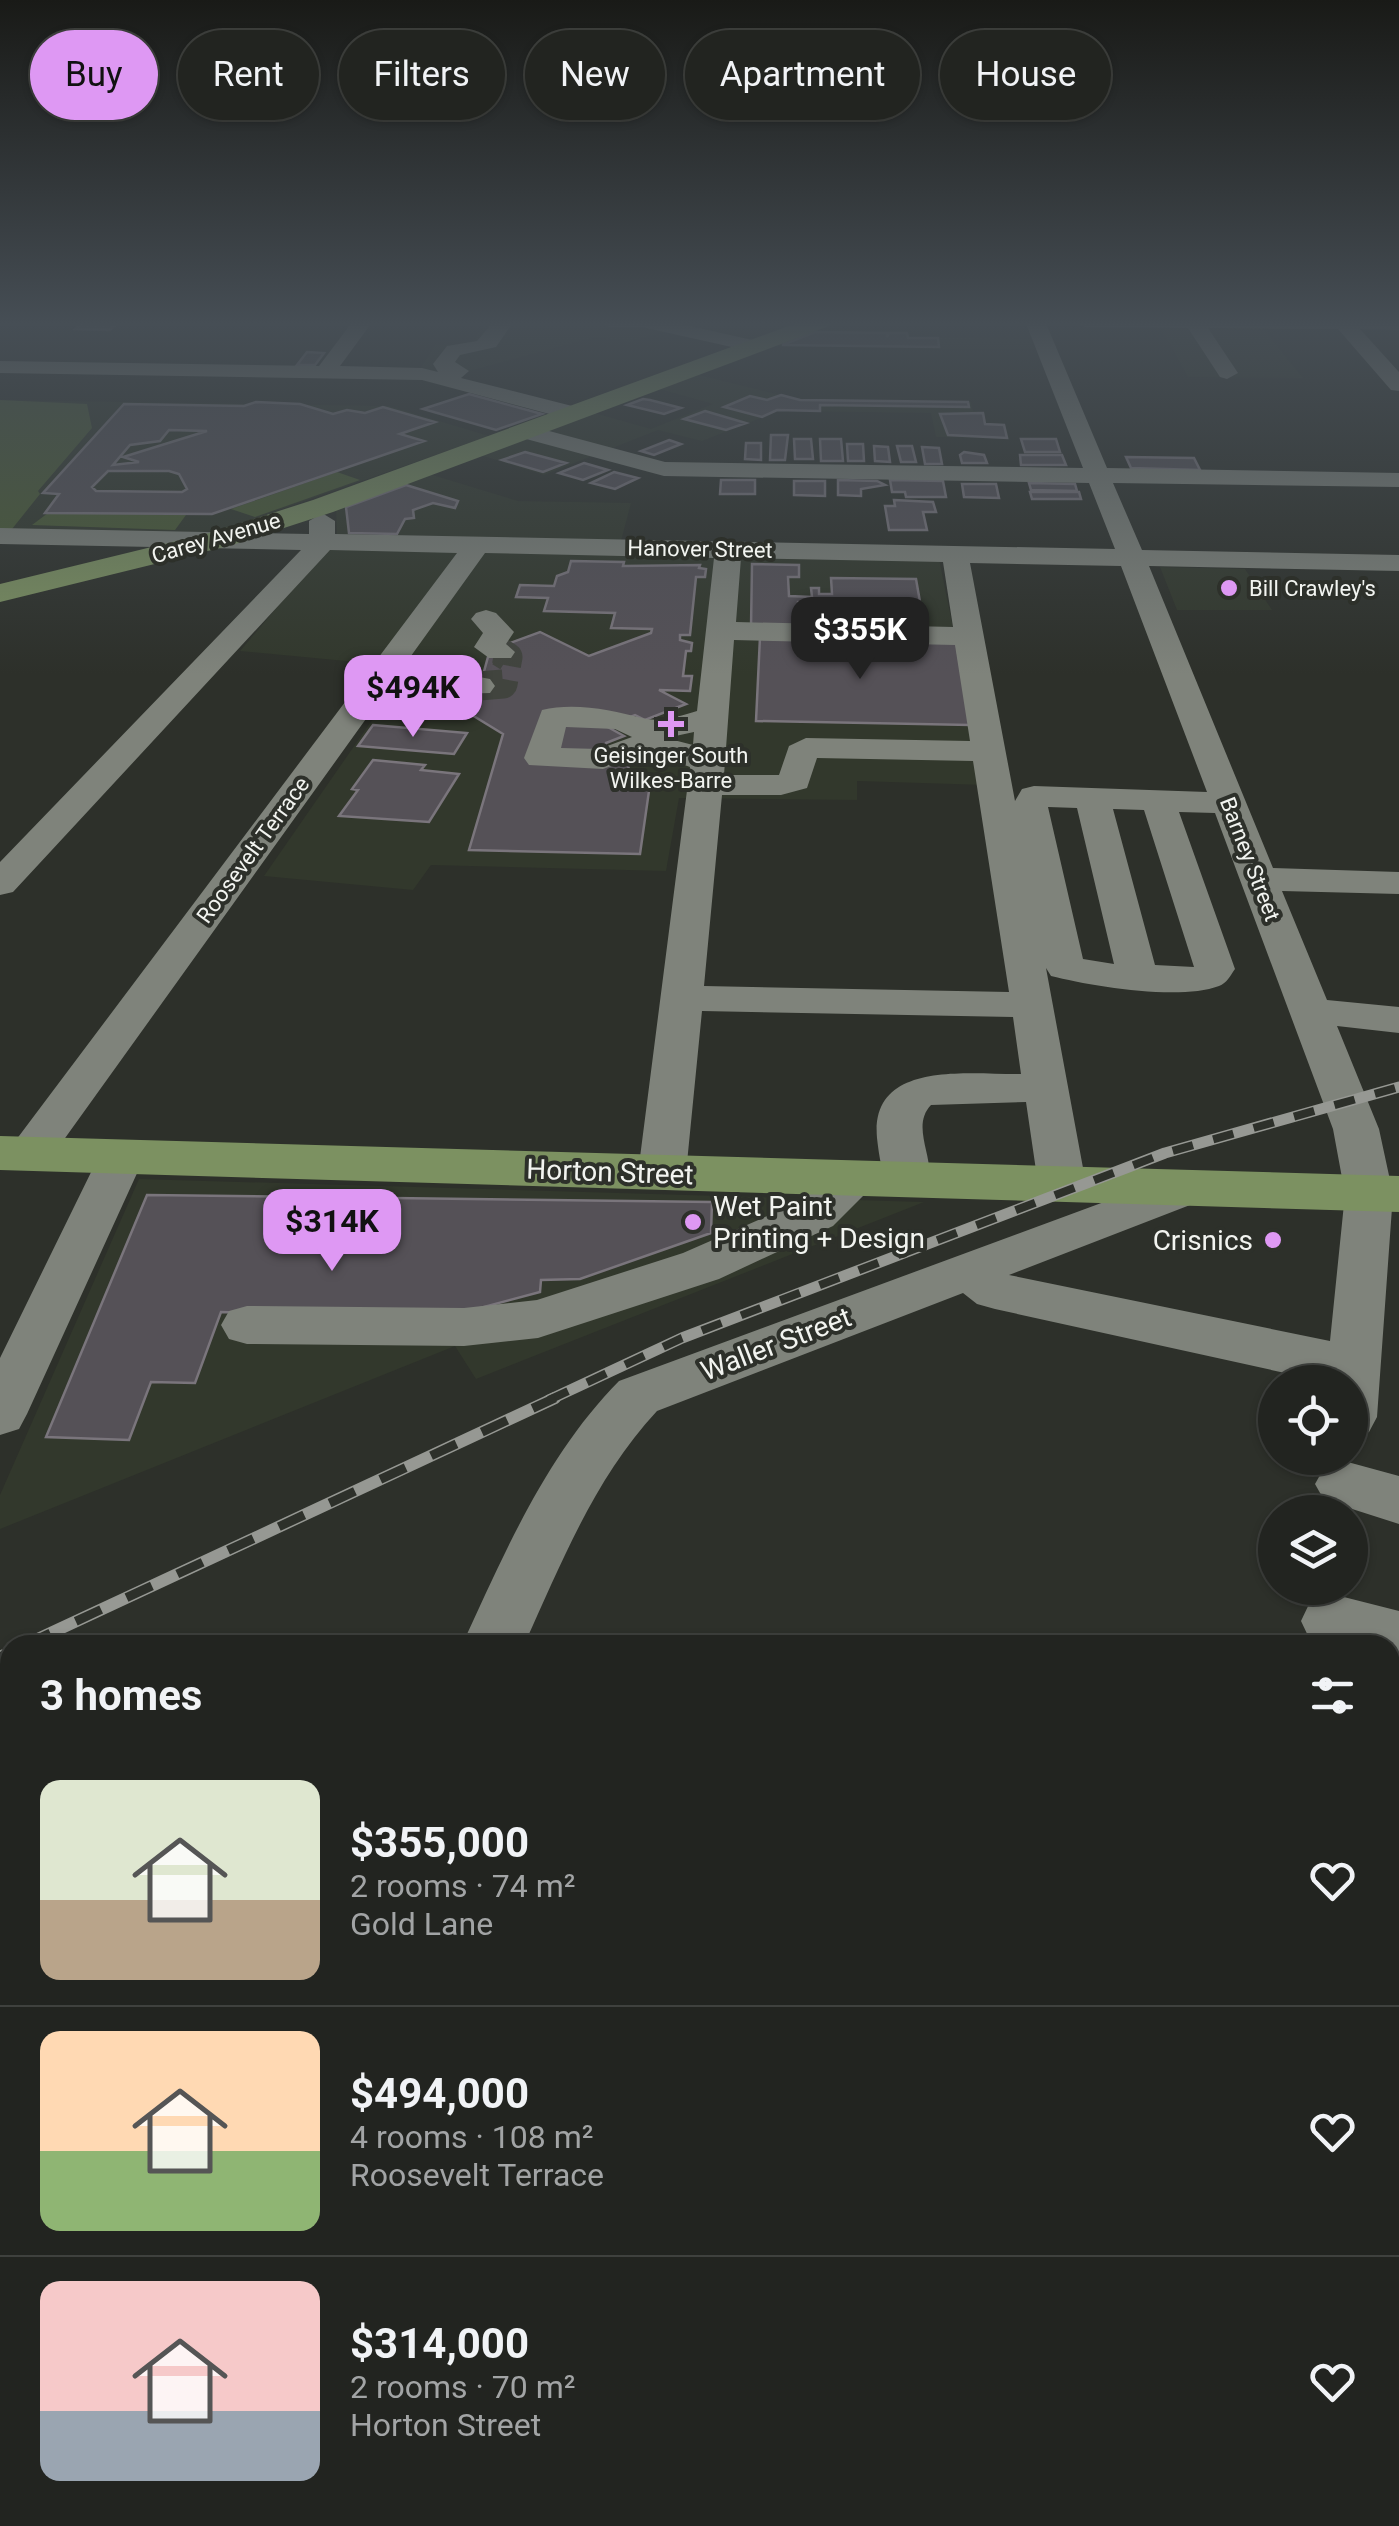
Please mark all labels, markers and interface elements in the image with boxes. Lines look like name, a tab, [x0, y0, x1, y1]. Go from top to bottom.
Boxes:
chip: Buy	[30, 30, 158, 120]
chip: Rent	[178, 30, 319, 120]
chip: Filters	[339, 30, 505, 120]
chip: New	[525, 30, 665, 120]
chip: Apartment	[685, 30, 920, 120]
chip: House	[940, 30, 1111, 120]
street label: Carey Avenue	[149, 508, 283, 568]
street label: Hanover Street	[627, 535, 773, 563]
place label: Bill Crawley's	[1249, 576, 1376, 601]
marker: Bill Crawley's	[1218, 577, 1240, 599]
pin: $355K	[790, 597, 930, 682]
text: $355K	[813, 610, 907, 648]
pin: $494K	[343, 655, 483, 740]
text: $494K	[366, 668, 460, 706]
marker: Geisinger South Wilkes-Barre	[658, 711, 684, 737]
place label: Geisinger South Wilkes-Barre	[594, 743, 748, 793]
street label: Roosevelt Terrace	[192, 772, 314, 928]
street label: Barney Street	[1215, 794, 1285, 924]
street label: Horton Street	[526, 1153, 694, 1191]
pin: $314K	[262, 1189, 402, 1274]
place label: Wet Paint Printing + Design	[713, 1190, 925, 1255]
text: $314K	[285, 1202, 379, 1240]
marker: Wet Paint Printing + Design	[682, 1211, 704, 1233]
place label: Crisnics	[1153, 1224, 1253, 1257]
marker: Crisnics	[1262, 1229, 1284, 1251]
street label: Waller Street	[696, 1300, 856, 1388]
map controls	[1258, 1365, 1368, 1605]
button: locate	[1258, 1365, 1368, 1475]
button: layers	[1258, 1495, 1368, 1605]
icon: filters	[1305, 1668, 1360, 1723]
text: 3 homes	[40, 1671, 202, 1720]
text: $355,000	[350, 1818, 529, 1867]
icon: home	[120, 1820, 240, 1940]
icon: heart	[1305, 1853, 1360, 1908]
text: 2 rooms · 74 m²	[350, 1867, 575, 1905]
text: Gold Lane	[350, 1905, 493, 1943]
text: $494,000	[350, 2069, 529, 2118]
icon: home	[120, 2071, 240, 2191]
icon: heart	[1305, 2104, 1360, 2159]
text: 4 rooms · 108 m²	[350, 2118, 593, 2156]
text: Roosevelt Terrace	[350, 2156, 604, 2194]
text: $314,000	[350, 2319, 529, 2368]
icon: home	[120, 2321, 240, 2441]
icon: heart	[1305, 2354, 1360, 2409]
text: 2 rooms · 70 m²	[350, 2368, 575, 2406]
text: Horton Street	[350, 2406, 541, 2444]

